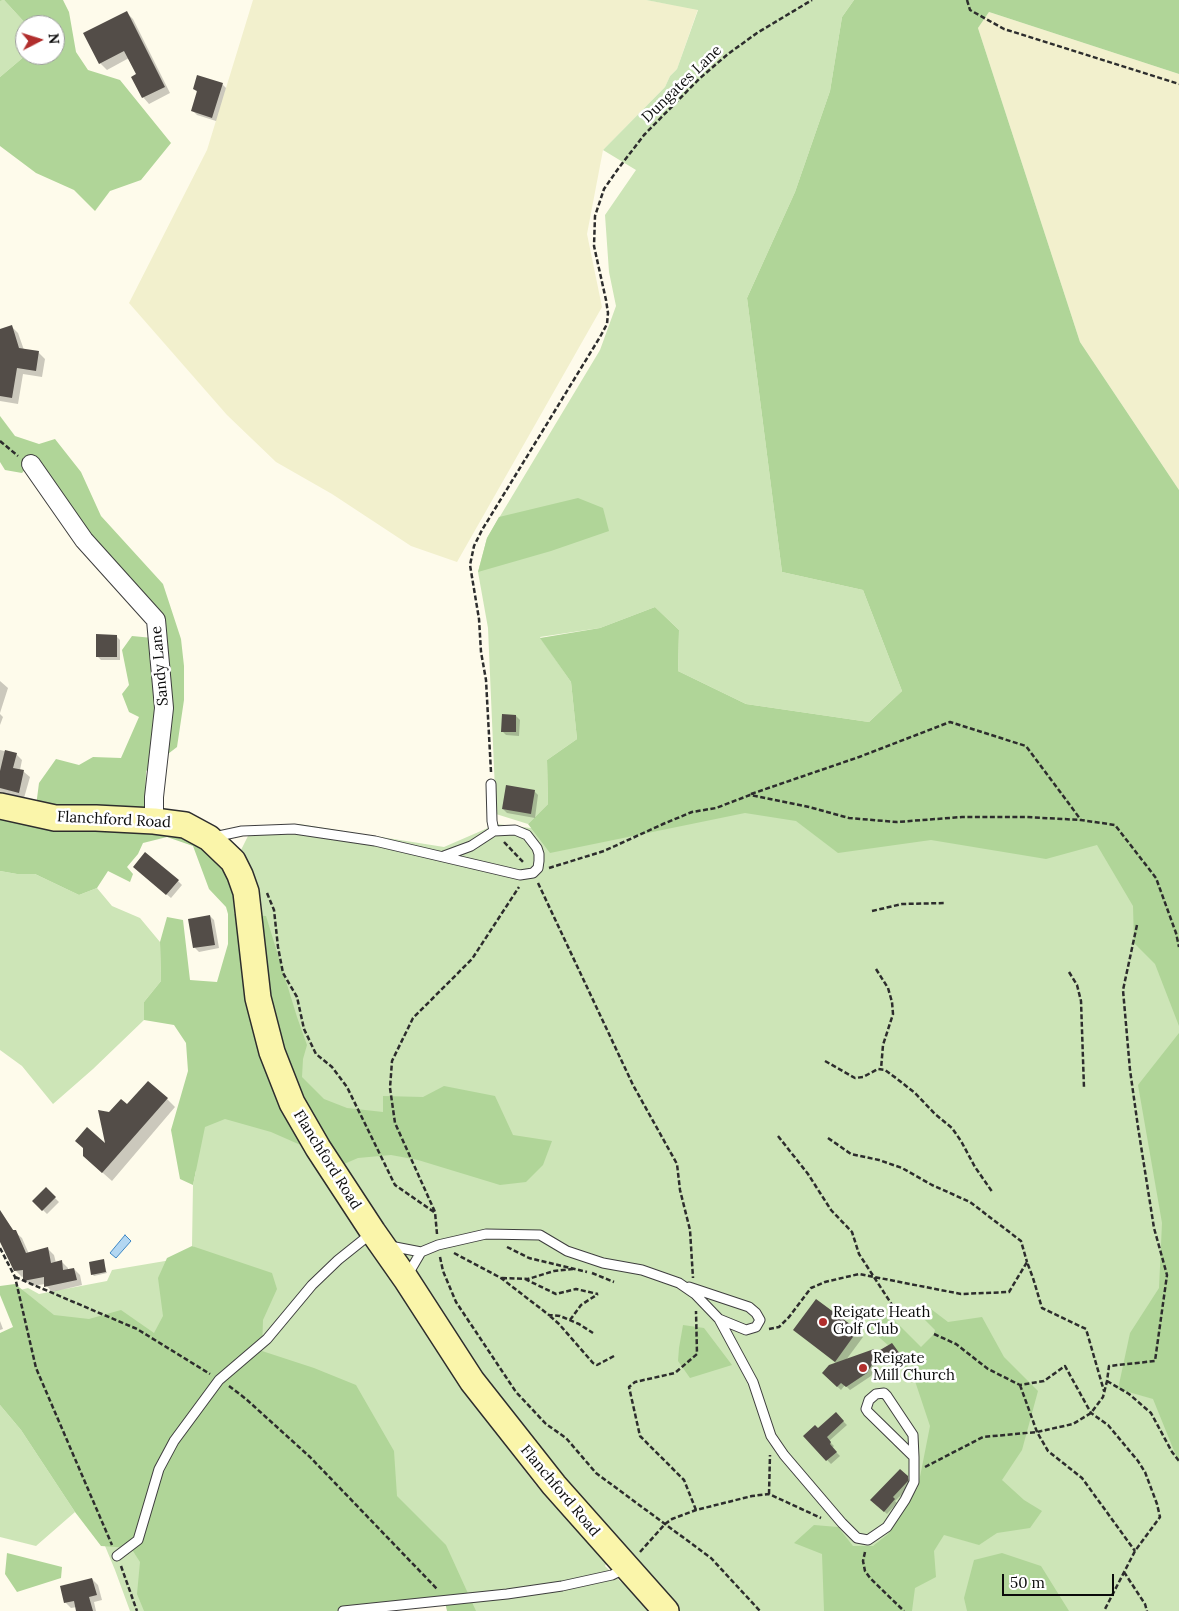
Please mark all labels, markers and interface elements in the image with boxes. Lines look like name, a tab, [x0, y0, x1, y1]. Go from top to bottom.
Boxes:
north arrow	[15, 15, 65, 65]
text: N	[45, 33, 63, 45]
street label: Dungates Lane	[638, 41, 726, 127]
street label: Sandy Lane	[148, 625, 172, 707]
street label: Flanchford Road	[57, 808, 171, 832]
street label: Flanchford Road	[289, 1107, 365, 1213]
place label: Reigate Heath Golf Club	[833, 1304, 930, 1339]
marker: Reigate Heath Golf Club	[817, 1316, 829, 1328]
place label: Reigate Mill Church	[873, 1350, 955, 1385]
marker: Reigate Mill Church	[857, 1362, 869, 1374]
street label: Flanchford Road	[516, 1442, 604, 1540]
scale bar	[1004, 1564, 1116, 1596]
text: 50 m	[1010, 1573, 1045, 1592]

